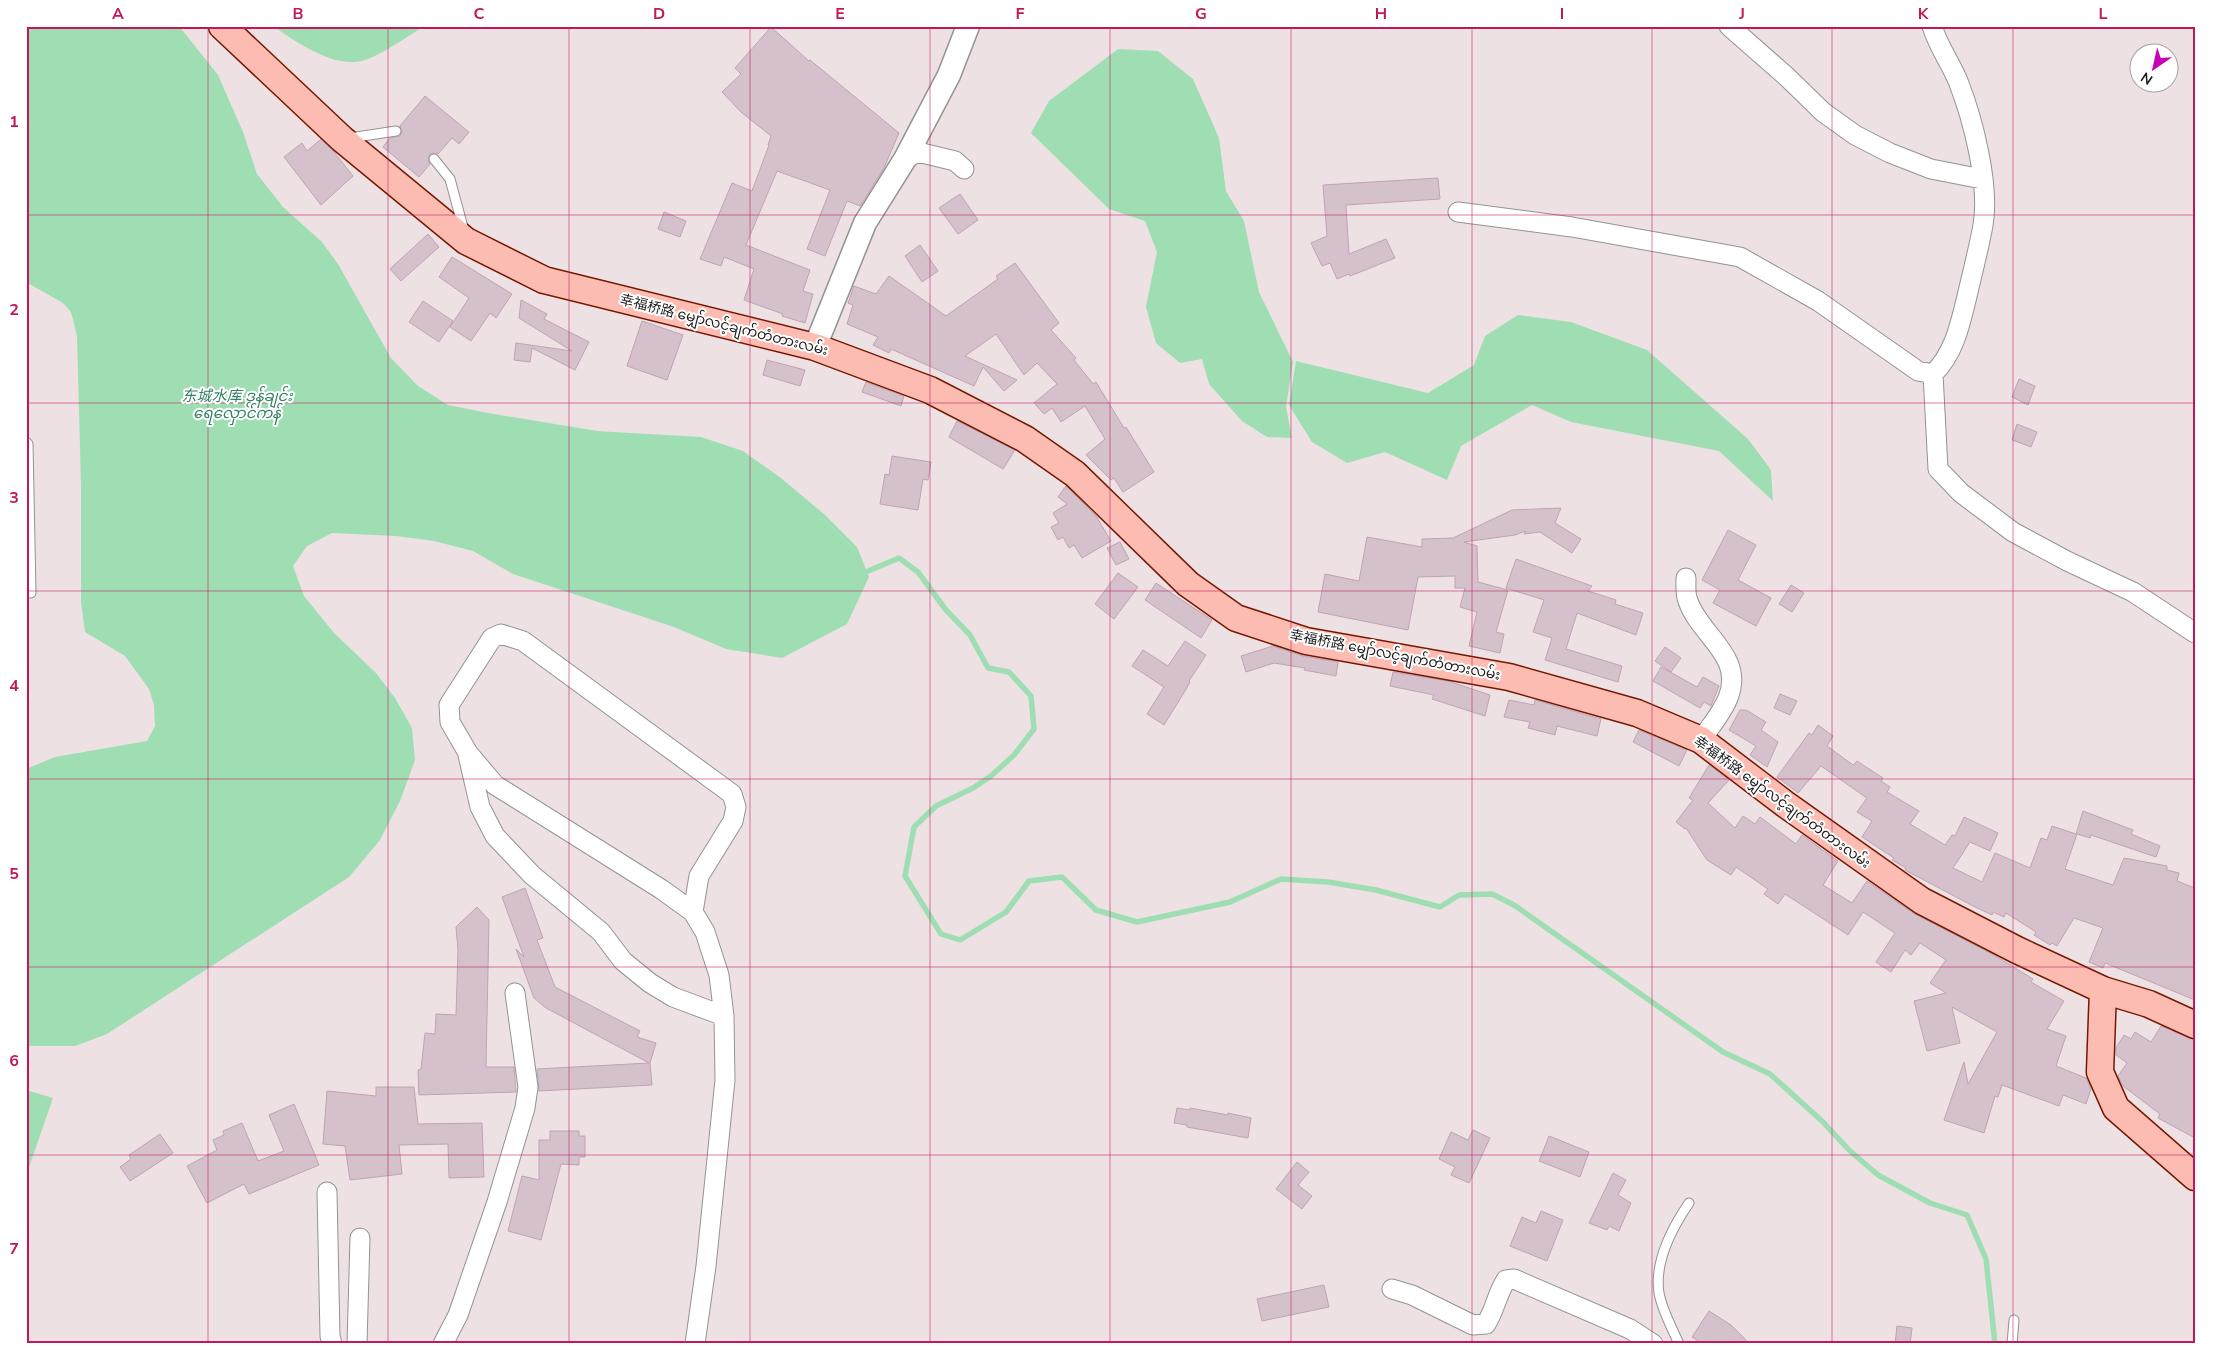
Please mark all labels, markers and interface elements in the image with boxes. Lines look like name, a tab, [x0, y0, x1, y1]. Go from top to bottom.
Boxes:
text: A	[112, 3, 124, 25]
text: B	[292, 3, 304, 25]
text: C	[474, 3, 485, 25]
text: D	[653, 3, 665, 25]
text: E	[835, 3, 845, 25]
text: F	[1016, 3, 1025, 25]
text: G	[1195, 3, 1207, 25]
text: H	[1375, 3, 1387, 25]
text: I	[1560, 3, 1564, 25]
text: J	[1738, 3, 1745, 25]
text: K	[1918, 3, 1930, 25]
text: L	[2099, 3, 2108, 25]
north arrow	[2128, 42, 2178, 92]
text: N	[2137, 68, 2157, 89]
text: 1	[9, 111, 19, 133]
street label: 幸福桥路 မျှော်လင့်ချက်တံတားလမ်း	[617, 289, 830, 362]
text: 2	[9, 299, 19, 321]
water label: 东城水库 ဒွန်ချင်း ရေလှောင်ကန်	[182, 385, 293, 425]
text: 3	[9, 487, 19, 509]
street label: 幸福桥路 မျှော်လင့်ချက်တံတားလမ်း	[1288, 624, 1502, 687]
text: 4	[9, 675, 19, 697]
street label: 幸福桥路 မျှော်လင့်ချက်တံတားလမ်း	[1689, 731, 1875, 874]
text: 5	[9, 863, 19, 885]
text: 6	[9, 1050, 19, 1072]
text: 7	[9, 1238, 19, 1260]

